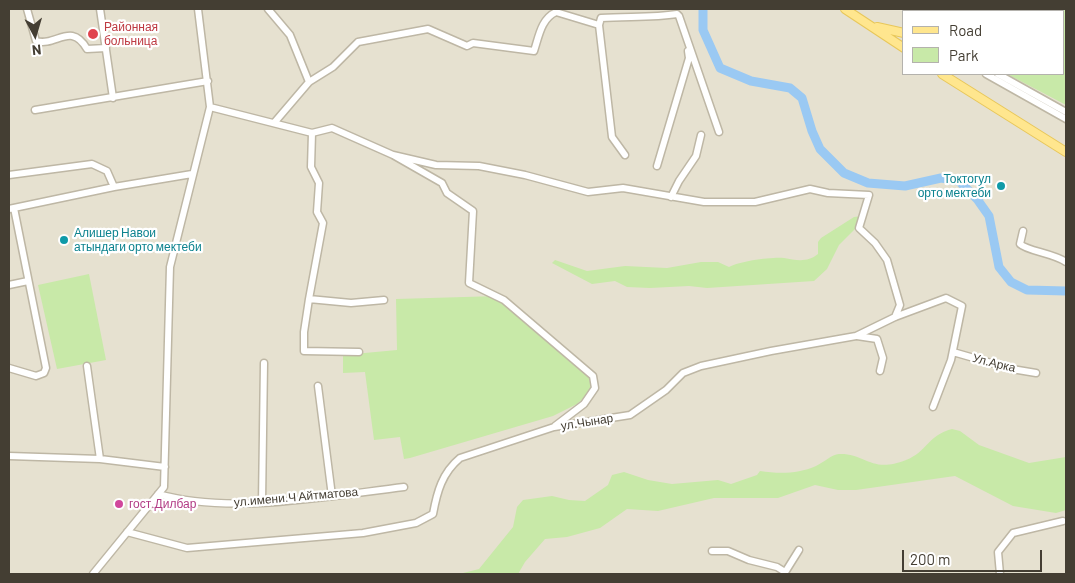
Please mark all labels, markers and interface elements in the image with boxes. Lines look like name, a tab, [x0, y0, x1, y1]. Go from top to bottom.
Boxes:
north arrow	[10, 10, 60, 60]
legend	[902, 10, 1065, 75]
place label: Районная больница	[104, 20, 158, 48]
text: Road	[949, 21, 982, 39]
marker: Районная больница	[86, 27, 100, 41]
text: N	[31, 41, 42, 59]
text: Park	[949, 46, 978, 64]
place label: Токтогул орто мектеби	[918, 172, 991, 200]
marker: Токтогул орто мектеби	[995, 180, 1007, 192]
place label: Алишер Навои атындаги орто мектеби	[74, 226, 202, 254]
marker: Алишер Навои атындаги орто мектеби	[58, 234, 70, 246]
street label: Ул.Арка	[971, 351, 1017, 375]
street label: ул.Чынар	[560, 411, 614, 433]
street label: ул.имени.Ч Айтматова	[233, 484, 359, 510]
place label: гост.Дилбар	[129, 497, 196, 511]
marker: гост.Дилбар	[113, 498, 125, 510]
scale bar	[905, 540, 1045, 572]
text: 200 m	[910, 550, 950, 568]

